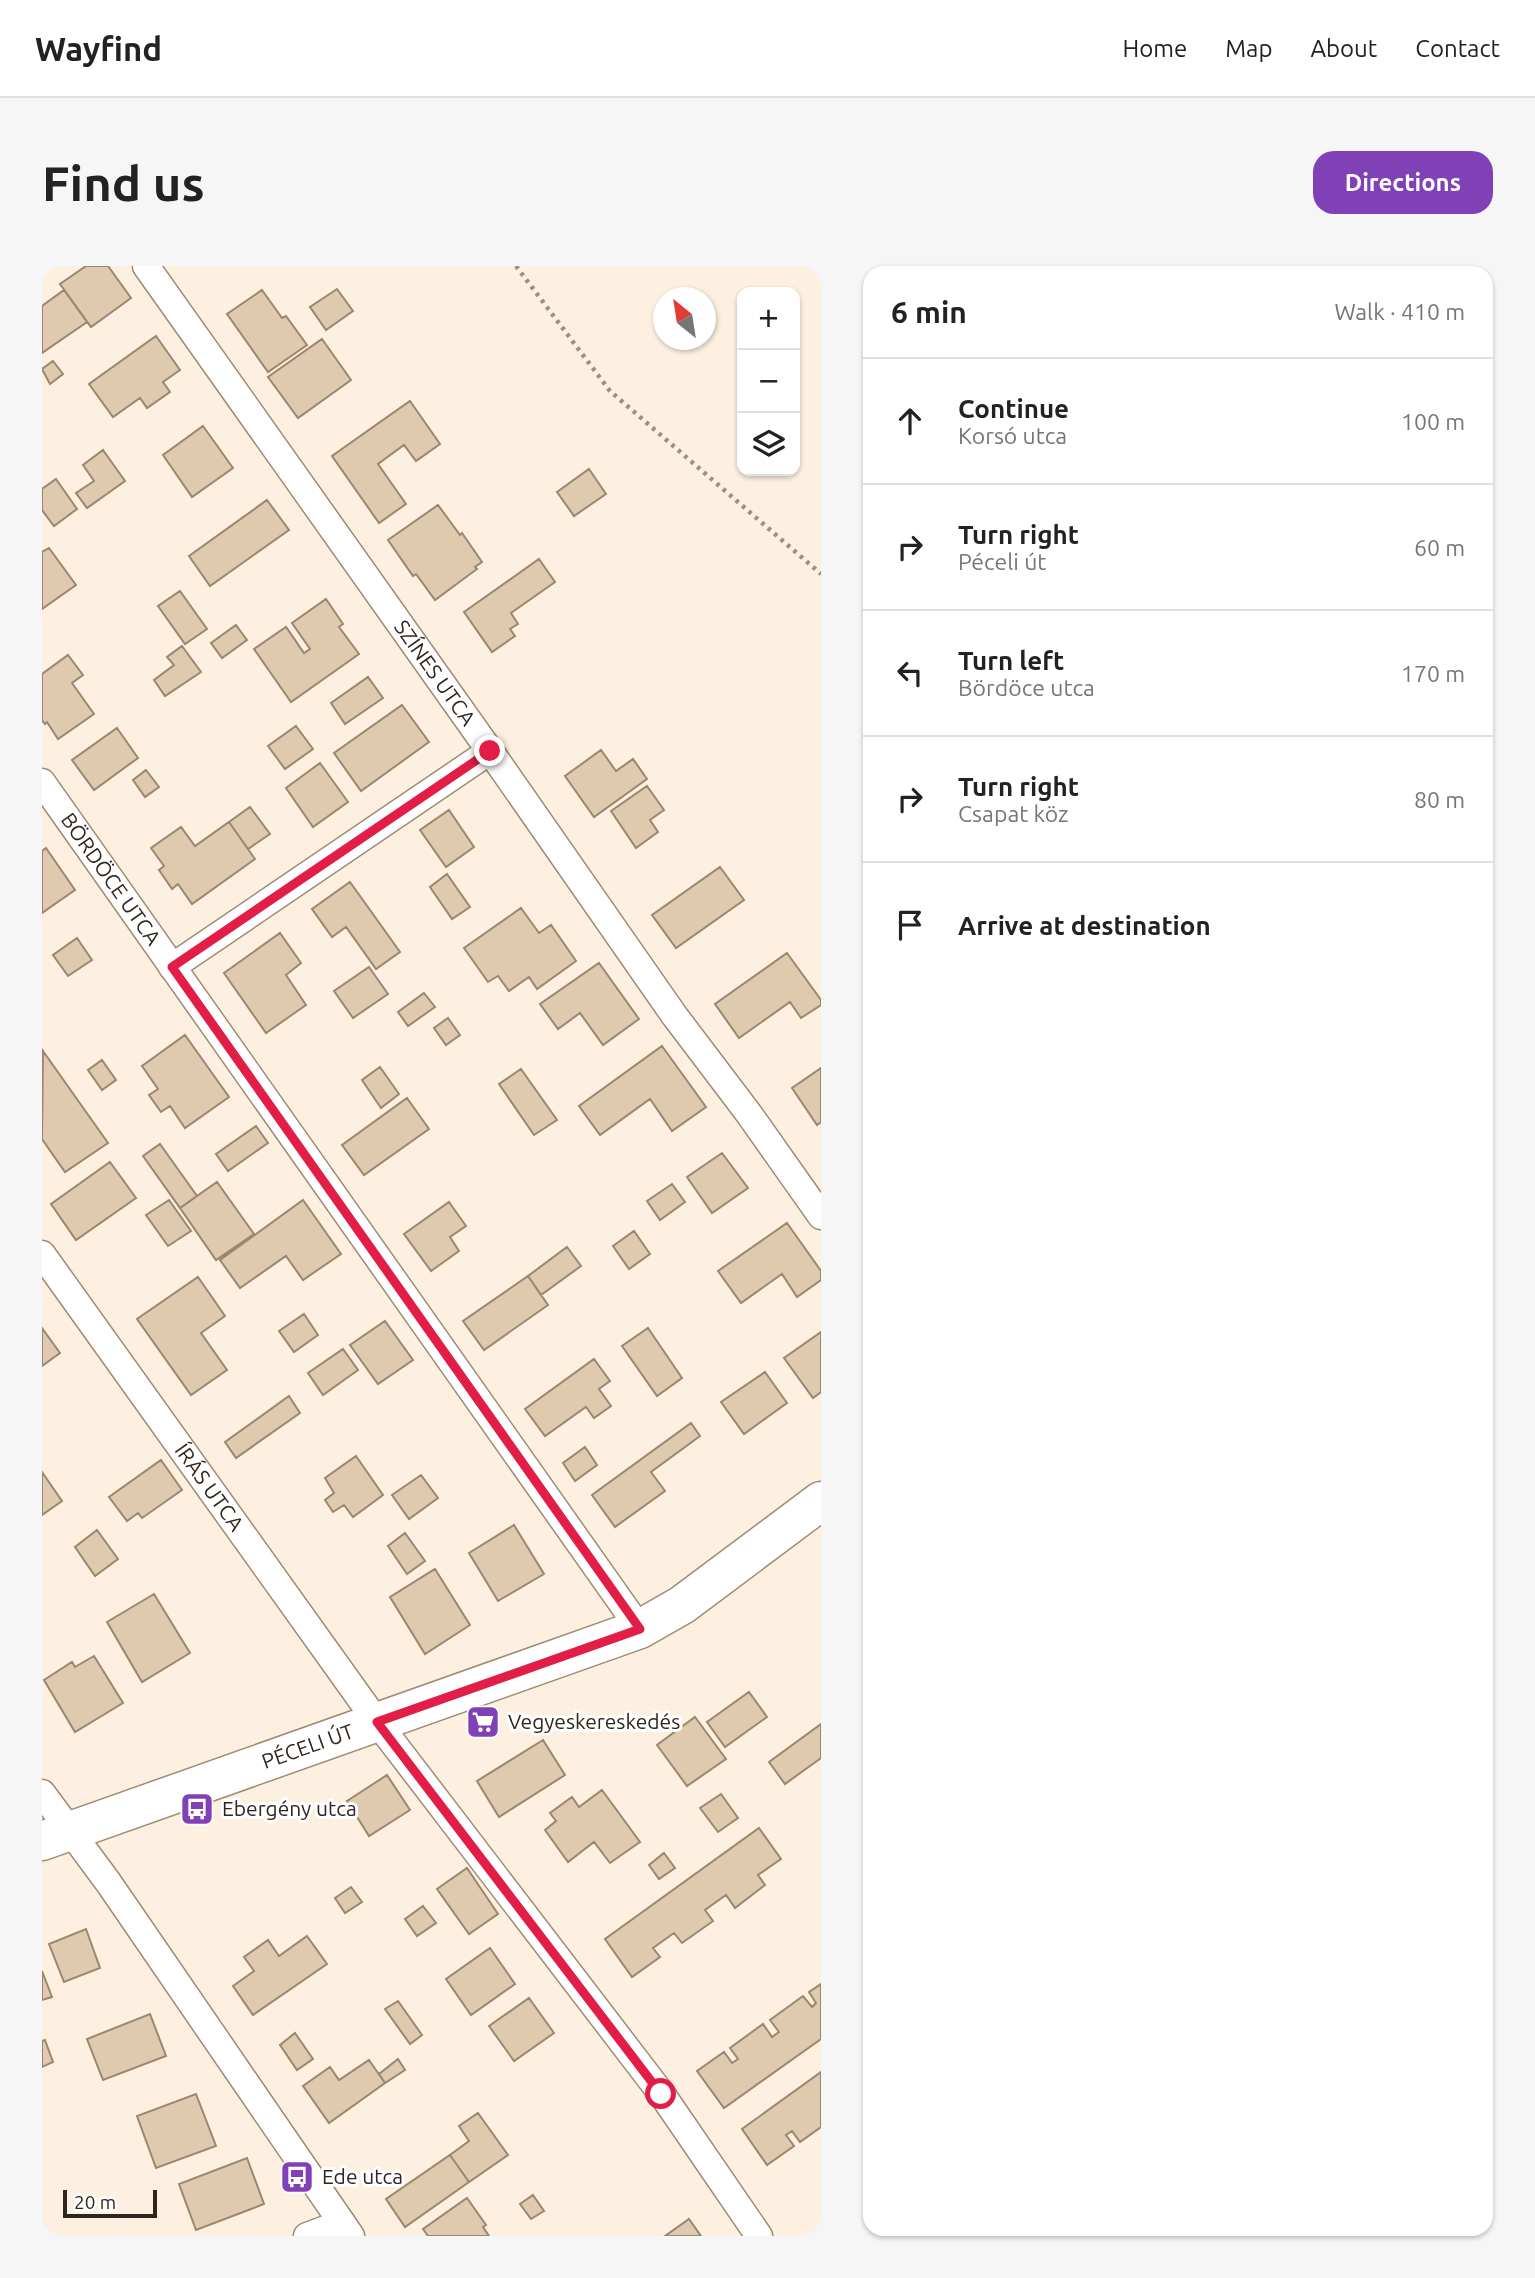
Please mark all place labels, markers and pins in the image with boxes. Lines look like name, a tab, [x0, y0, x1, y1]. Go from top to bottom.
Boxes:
supermarket icon: Vegyeskereskedés	[464, 1703, 502, 1741]
place label: Vegyeskereskedés	[508, 1709, 680, 1733]
bus stop icon: Ebergény utca	[178, 1790, 216, 1828]
place label: Ebergény utca	[222, 1796, 357, 1820]
bus stop icon: Ede utca	[278, 2158, 316, 2196]
place label: Ede utca	[322, 2164, 403, 2188]

